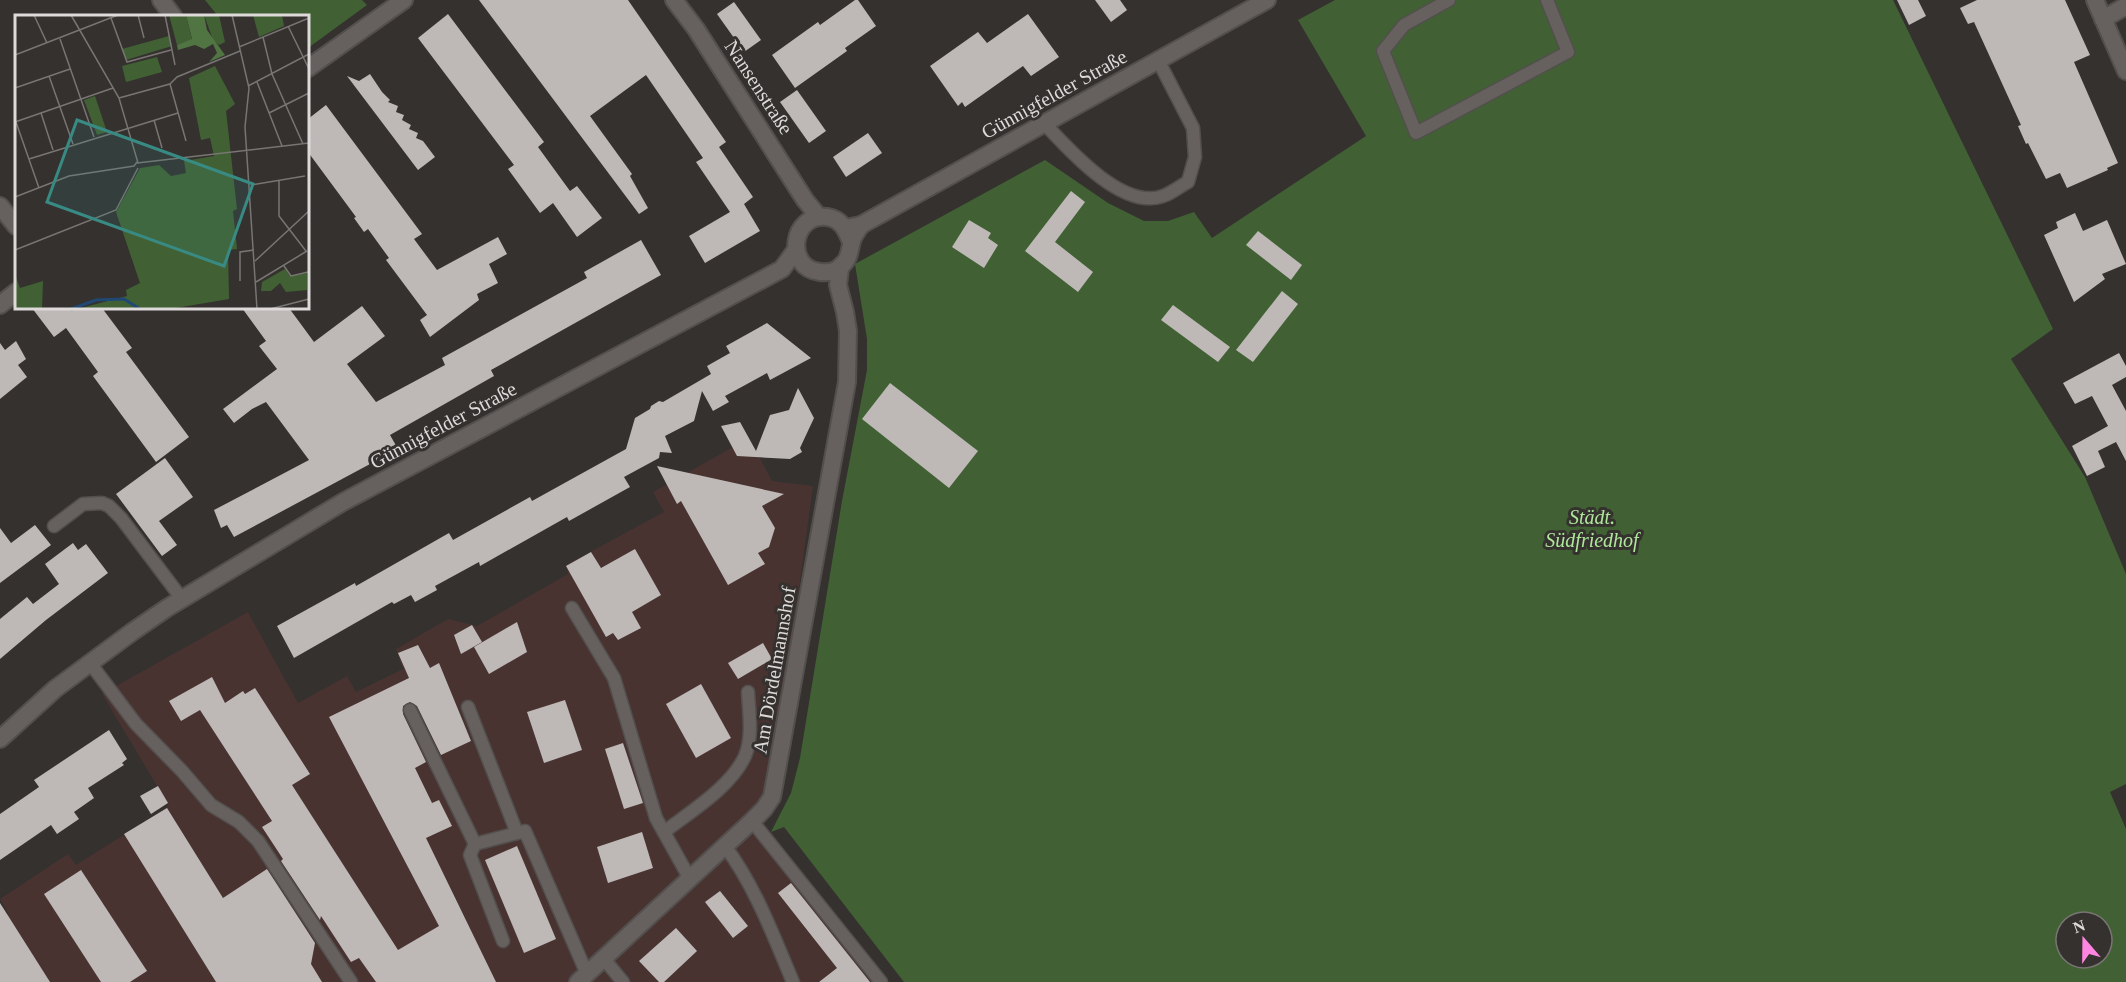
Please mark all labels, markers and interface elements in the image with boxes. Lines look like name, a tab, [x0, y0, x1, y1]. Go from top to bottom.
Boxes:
inset map	[15, 15, 309, 309]
street label: Nansenstraße	[720, 36, 798, 138]
street label: Günnigfelder Straße	[978, 45, 1131, 144]
street label: Günnigfelder Straße	[366, 377, 521, 474]
park label: Städt. Südfriedhof	[1545, 506, 1641, 552]
street label: Am Dördelmannshof	[748, 584, 800, 755]
north arrow	[2054, 910, 2114, 970]
text: N	[2071, 916, 2088, 936]

